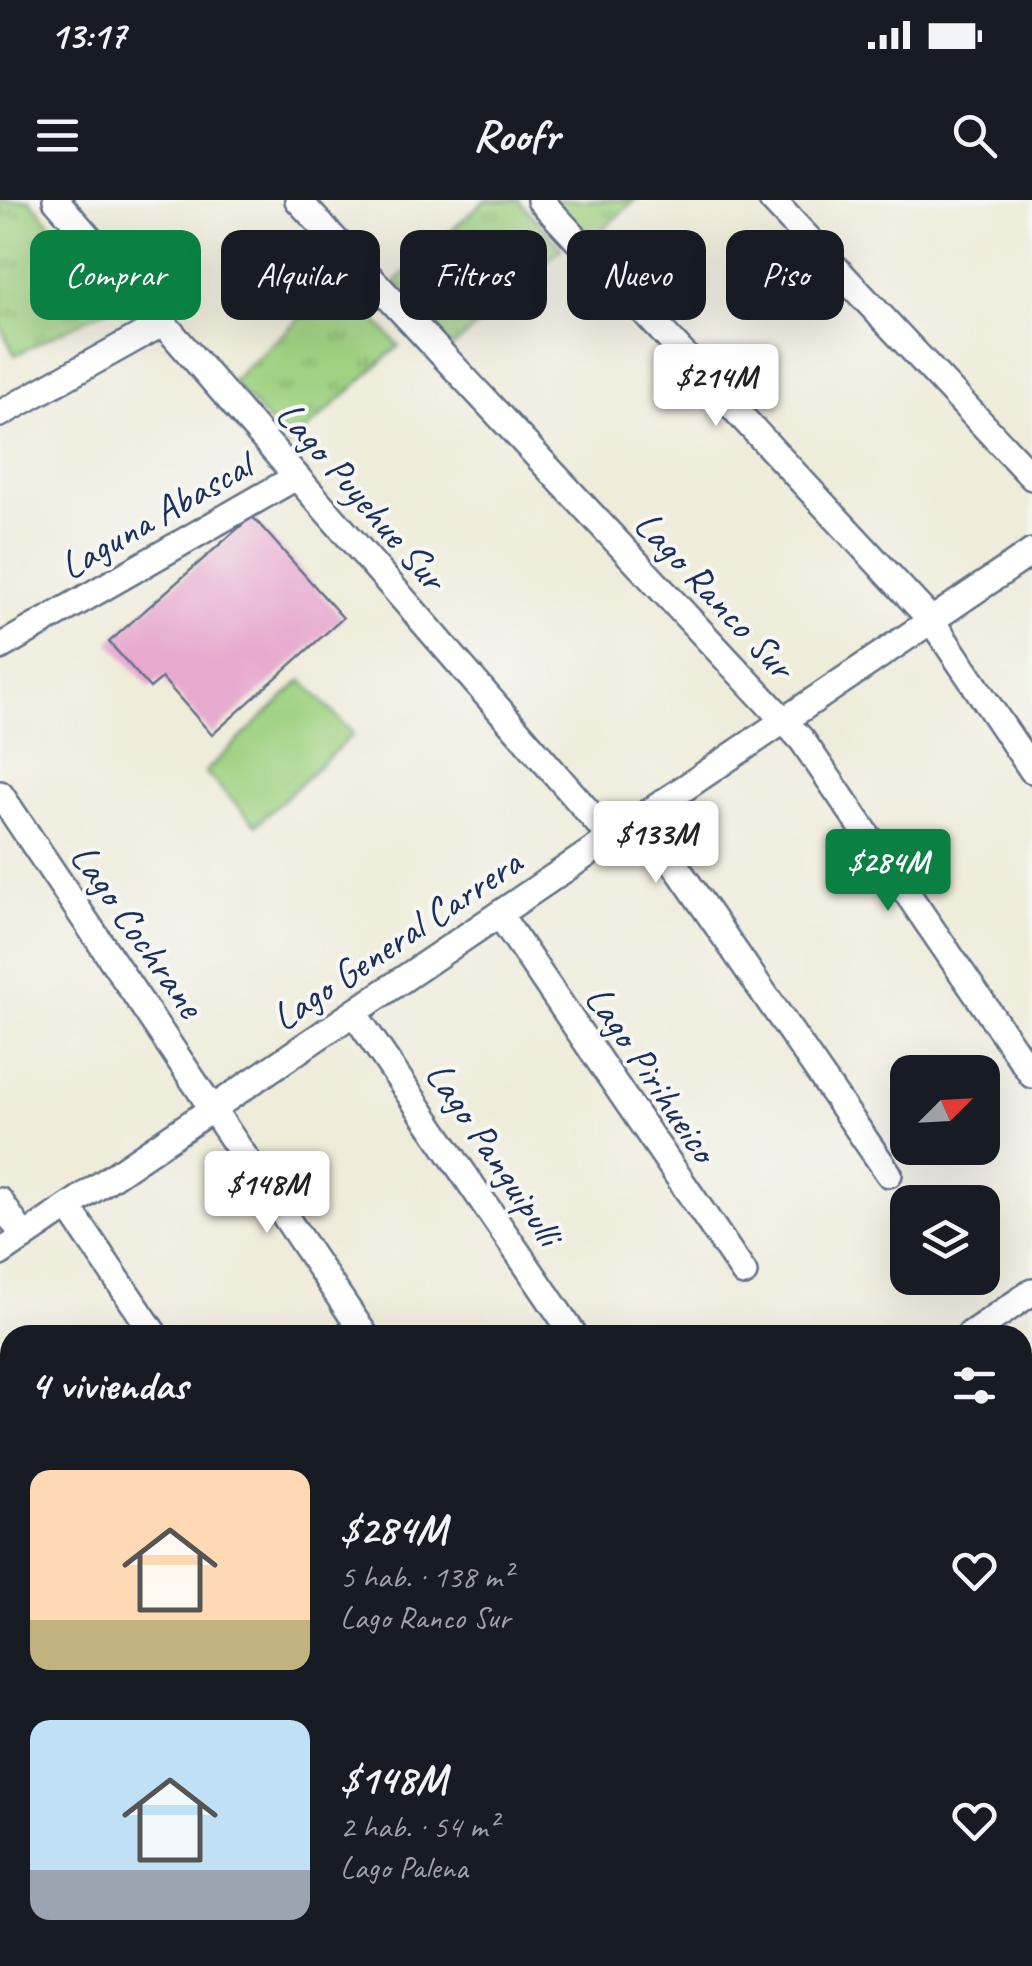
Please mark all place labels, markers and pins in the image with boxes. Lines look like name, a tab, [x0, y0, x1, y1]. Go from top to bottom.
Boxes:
pin: $214M	[646, 344, 786, 429]
pin: $133M	[586, 801, 726, 886]
pin: $284M	[818, 829, 958, 914]
pin: $148M	[197, 1151, 337, 1236]

